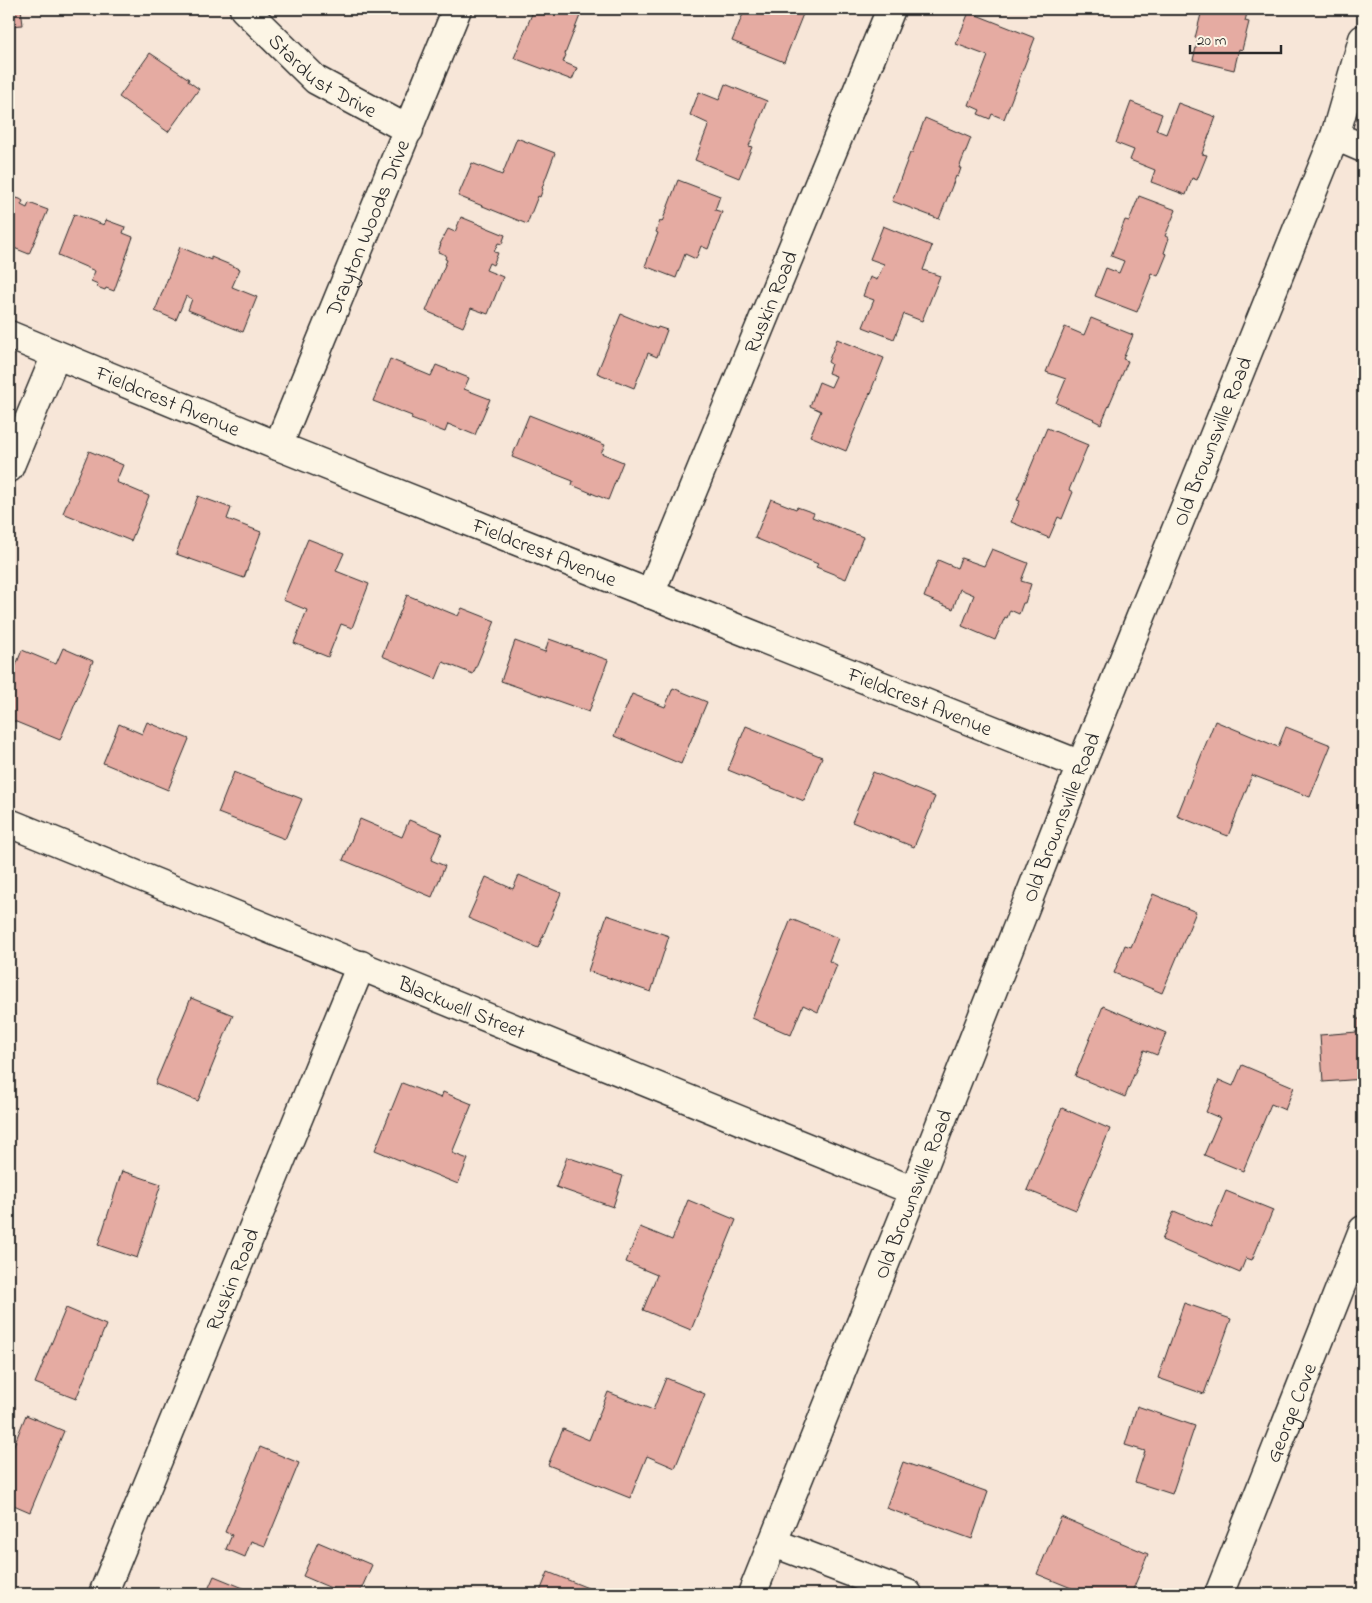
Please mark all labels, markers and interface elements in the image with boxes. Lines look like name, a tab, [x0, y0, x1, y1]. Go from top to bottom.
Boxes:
scale bar	[1190, 22, 1281, 54]
street label: Stardust Drive	[260, 27, 382, 127]
text: 20 m	[1197, 30, 1227, 52]
street label: Drayton Woods Drive	[319, 135, 419, 322]
street label: Ruskin Road	[738, 247, 807, 358]
street label: Old Brownsville Road	[1166, 353, 1261, 531]
street label: Fieldcrest Avenue	[90, 359, 244, 446]
street label: Fieldcrest Avenue	[466, 511, 621, 596]
street label: Fieldcrest Avenue	[842, 660, 997, 745]
street label: Old Brownsville Road	[1016, 728, 1110, 907]
street label: Blackwell Street	[392, 969, 529, 1048]
street label: Old Brownsville Road	[867, 1105, 962, 1284]
street label: Ruskin Road	[199, 1224, 268, 1336]
street label: George Cove	[1259, 1359, 1326, 1468]

